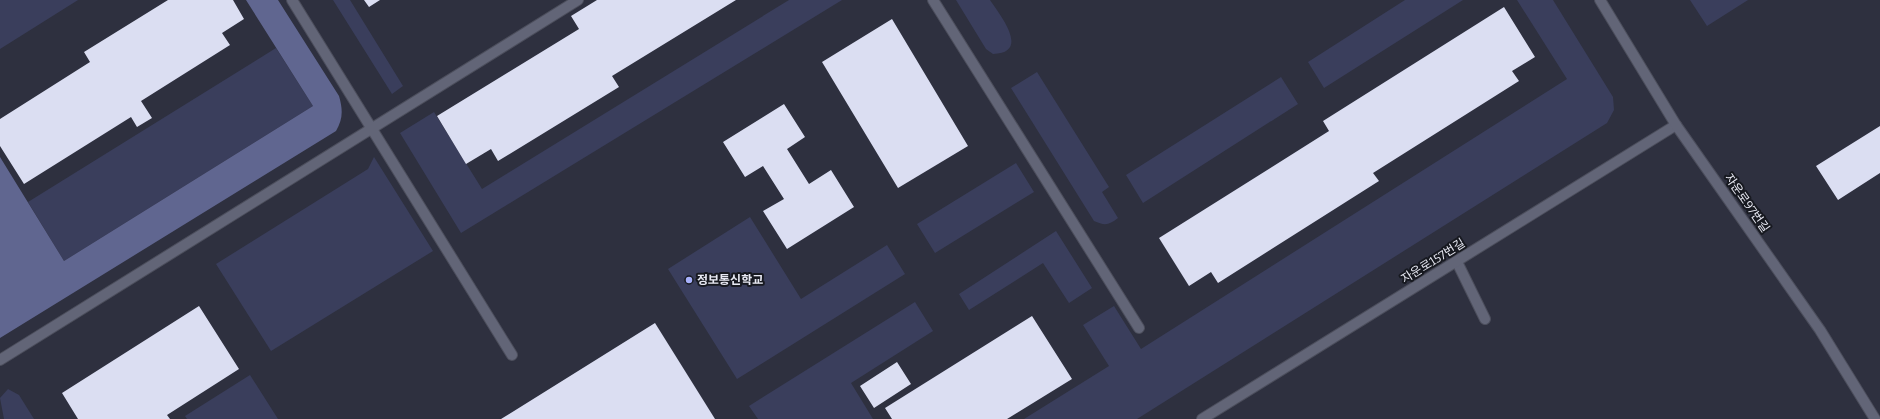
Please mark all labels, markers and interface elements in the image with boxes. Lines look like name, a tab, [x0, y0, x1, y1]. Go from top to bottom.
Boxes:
street label: 자운로97번길	[1722, 171, 1772, 235]
street label: 자운로157번길	[1399, 236, 1467, 286]
place label: 정보통신학교	[697, 273, 763, 287]
marker: 정보통신학교	[684, 275, 694, 285]

